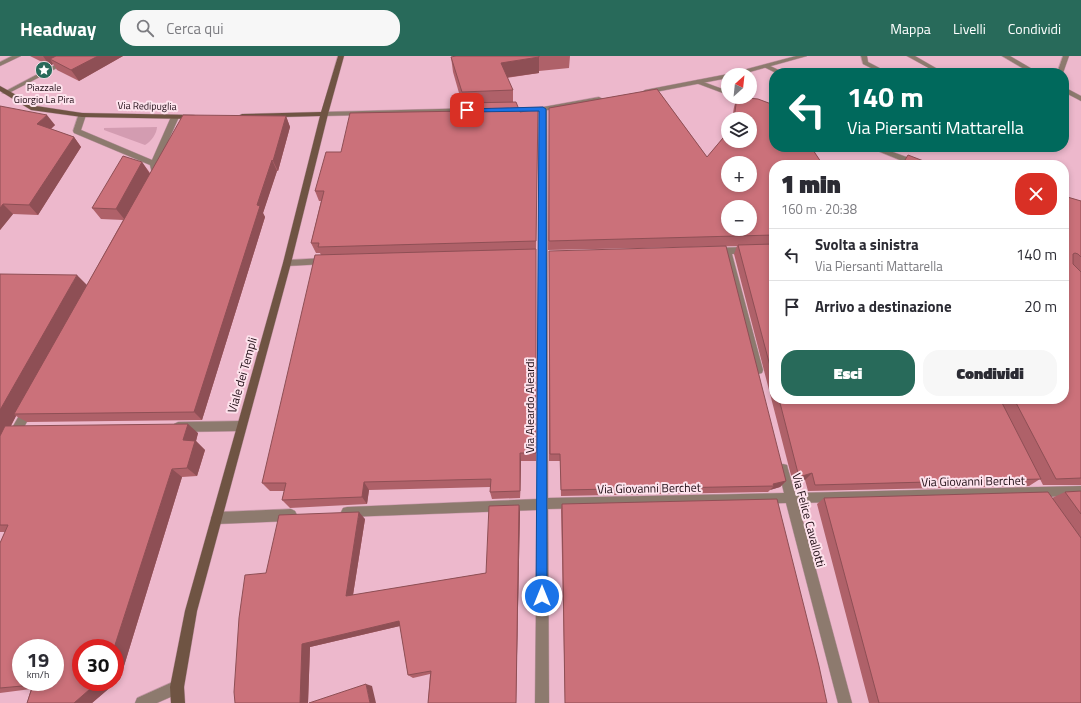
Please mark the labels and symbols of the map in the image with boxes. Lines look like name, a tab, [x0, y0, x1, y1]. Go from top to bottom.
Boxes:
place icon: Piazzale Giorgio La Pira	[34, 60, 54, 80]
north arrow	[721, 68, 757, 104]
place label: Piazzale Giorgio La Pira	[14, 80, 74, 107]
pin	[450, 93, 484, 127]
street label: Via Redipuglia	[117, 98, 177, 114]
street label: Viale dei Templi	[222, 335, 262, 415]
street label: Via Aleardo Aleardi	[520, 359, 539, 453]
street label: Via Felice Cavallotti	[787, 471, 831, 569]
street label: Via Giovanni Berchet	[921, 471, 1026, 491]
street label: Via Giovanni Berchet	[597, 478, 702, 498]
position arrow	[521, 575, 563, 617]
speed limit sign: 30	[72, 639, 124, 691]

